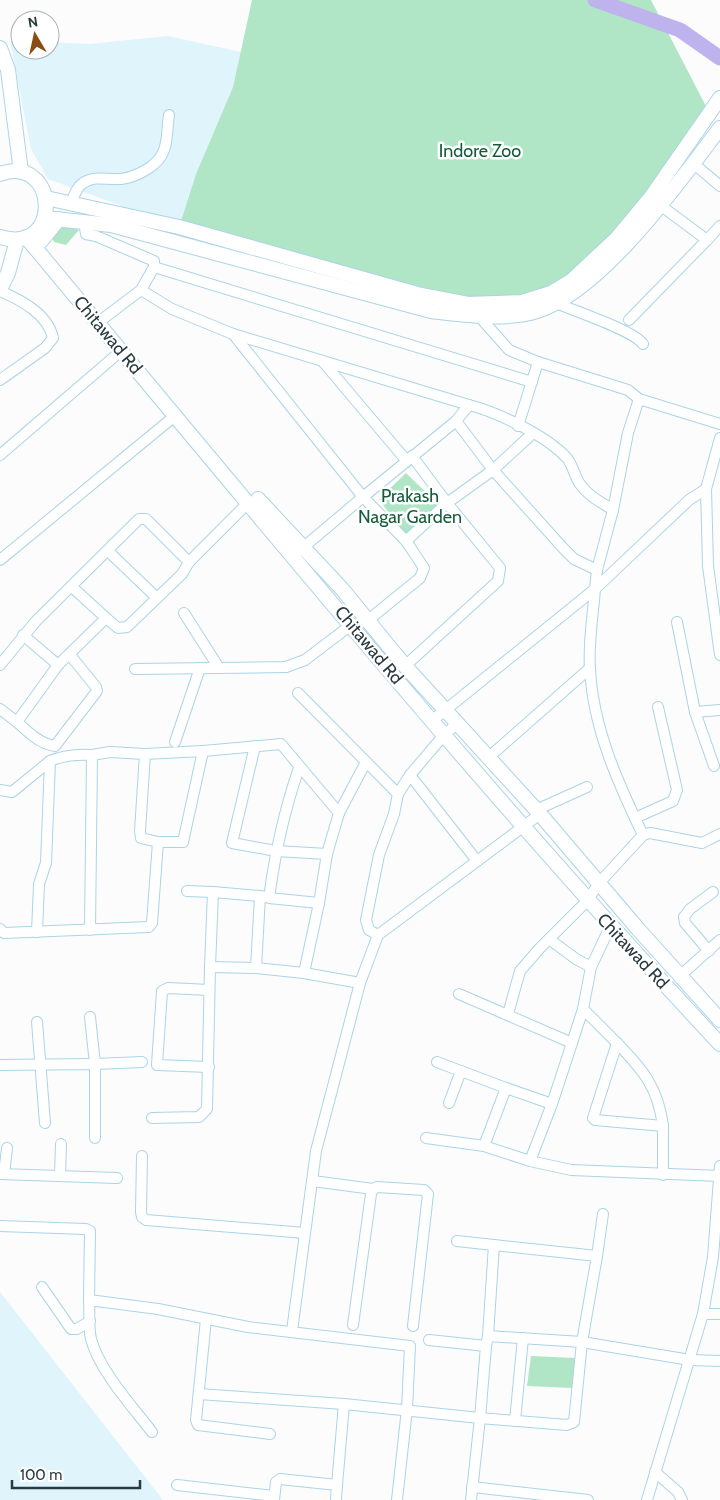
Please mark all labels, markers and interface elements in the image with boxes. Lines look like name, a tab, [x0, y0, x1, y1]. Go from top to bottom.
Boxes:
north arrow	[10, 10, 60, 60]
text: N	[27, 12, 39, 32]
park label: Indore Zoo	[439, 140, 521, 162]
street label: Chitawad Rd	[69, 291, 147, 379]
park label: Prakash Nagar Garden	[358, 485, 462, 528]
street label: Chitawad Rd	[330, 601, 408, 689]
street label: Chitawad Rd	[592, 909, 674, 993]
scale bar	[12, 1458, 140, 1490]
text: 100 m	[20, 1466, 62, 1484]

